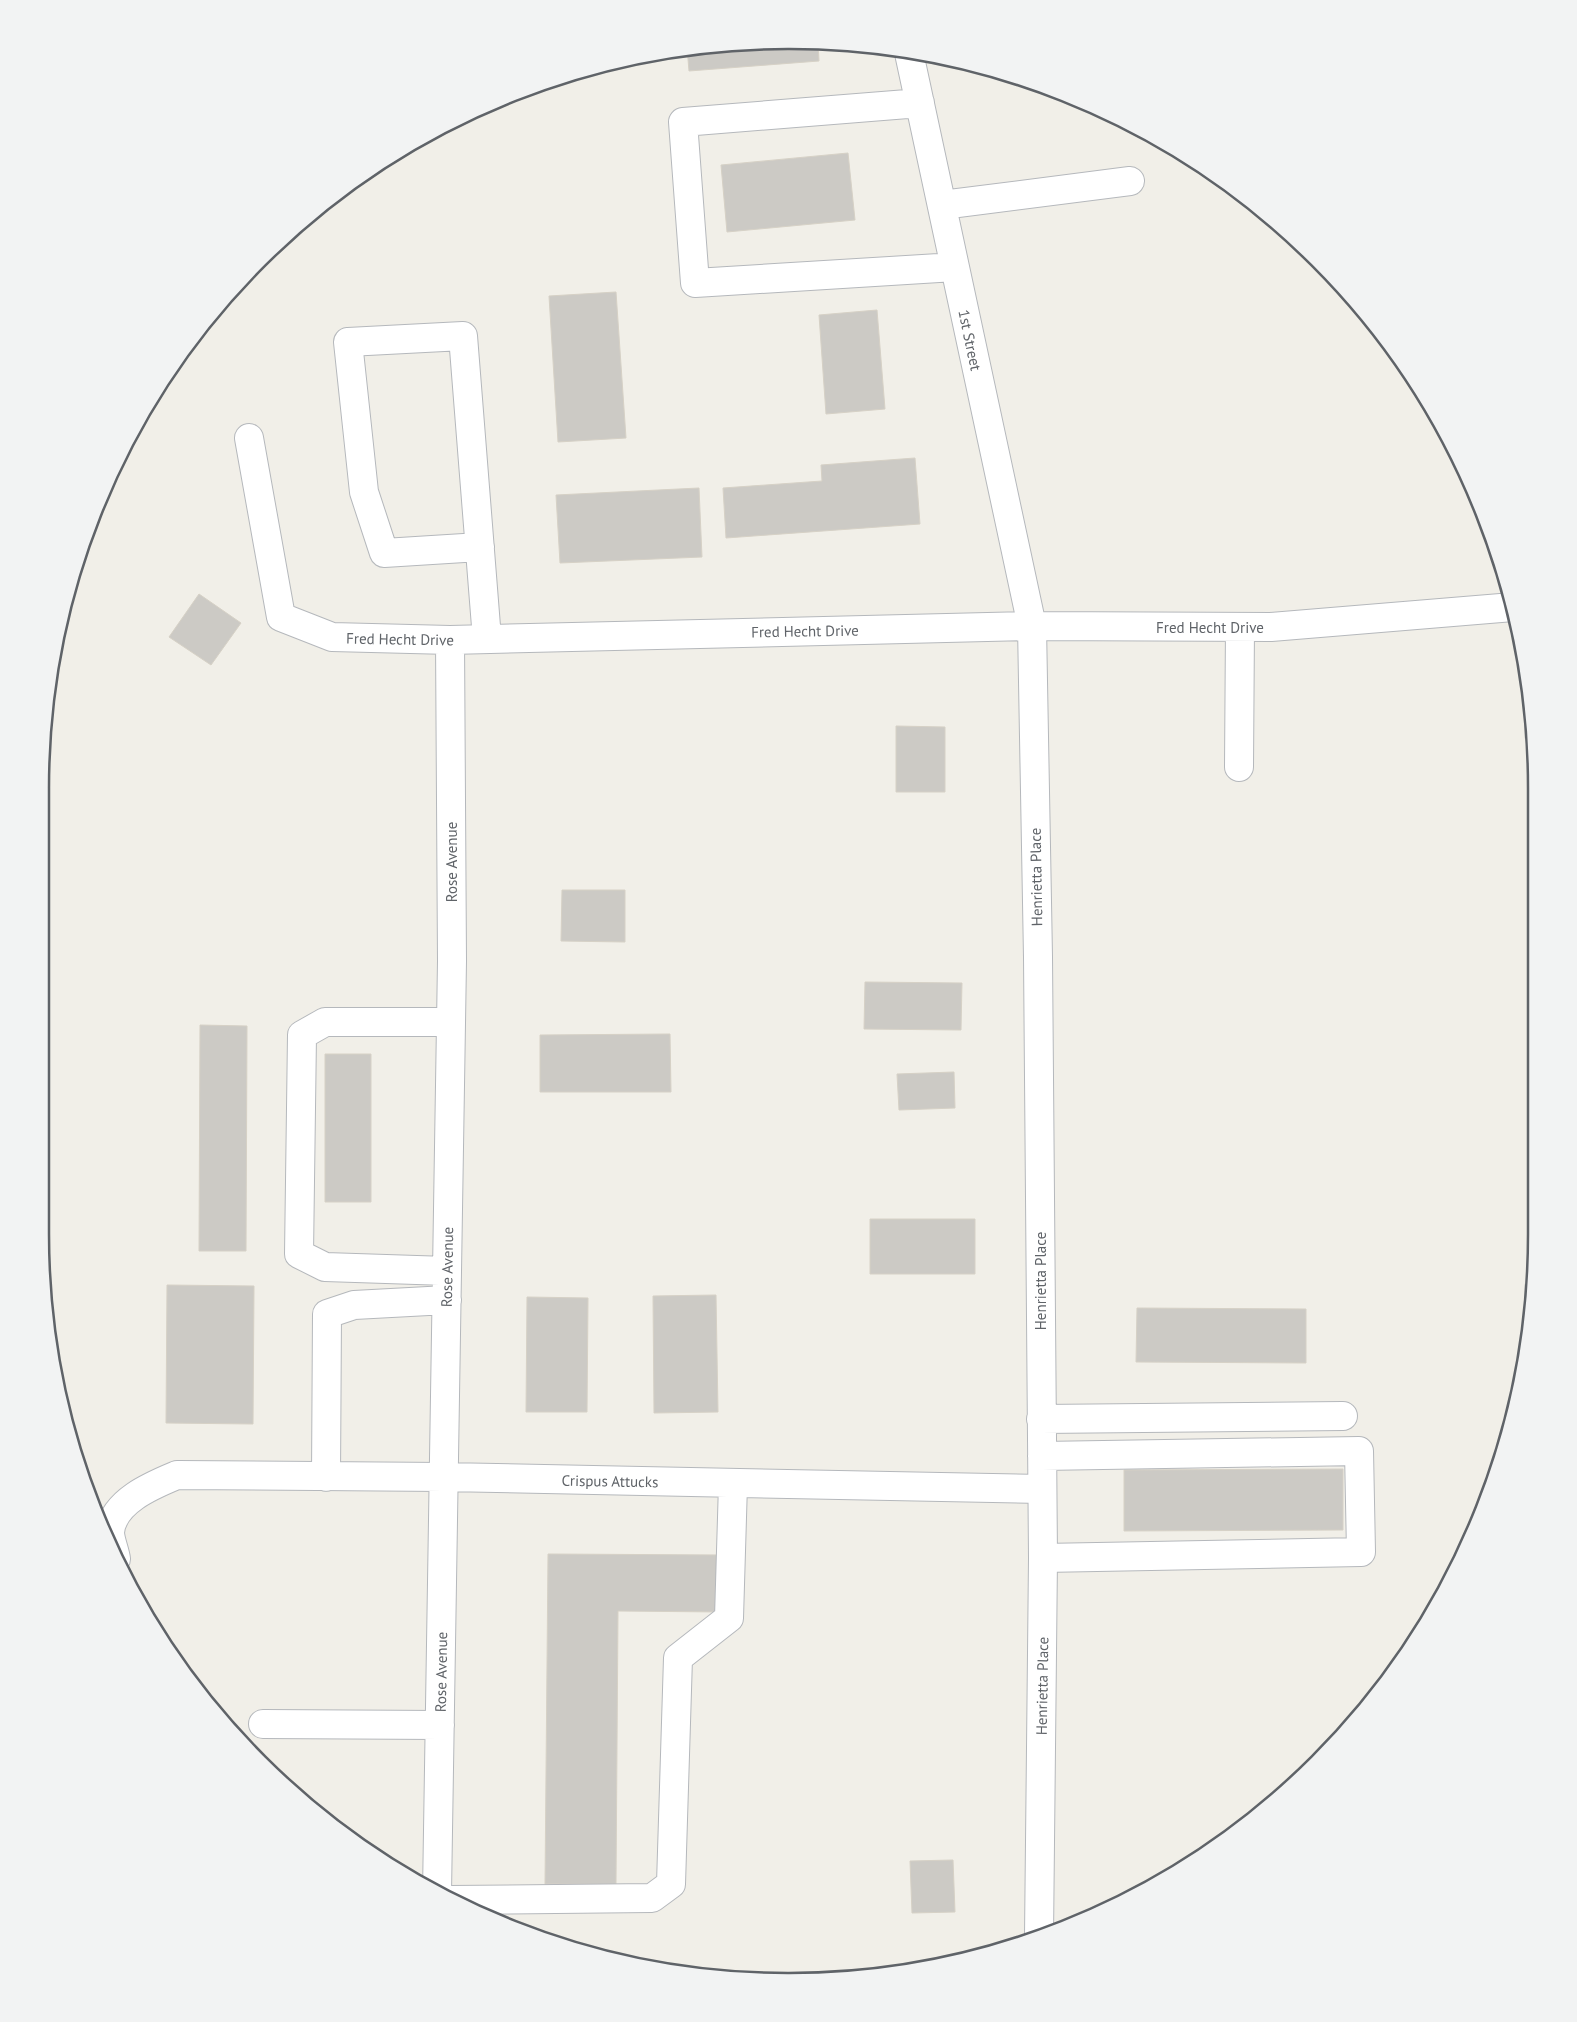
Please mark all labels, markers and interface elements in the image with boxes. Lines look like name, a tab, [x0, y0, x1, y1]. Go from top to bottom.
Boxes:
street label: 1st Street	[954, 308, 986, 372]
street label: Fred Hecht Drive	[1156, 618, 1264, 637]
street label: Fred Hecht Drive	[751, 621, 859, 641]
street label: Fred Hecht Drive	[346, 629, 454, 649]
street label: Rose Avenue	[442, 822, 461, 902]
street label: Henrietta Place	[1026, 828, 1046, 926]
street label: Rose Avenue	[437, 1227, 457, 1307]
street label: Henrietta Place	[1031, 1232, 1050, 1330]
street label: Crispus Attucks	[561, 1471, 659, 1491]
street label: Rose Avenue	[431, 1632, 451, 1712]
street label: Henrietta Place	[1032, 1637, 1052, 1735]

